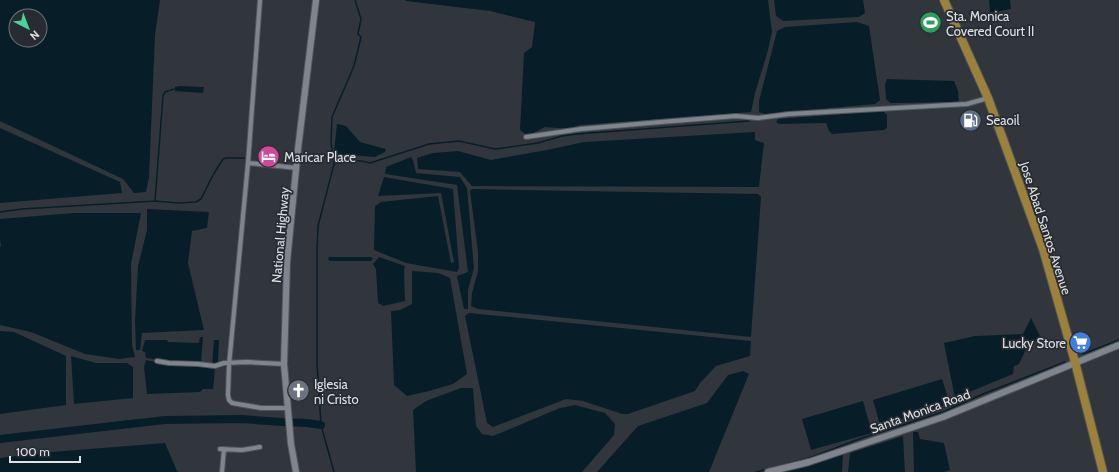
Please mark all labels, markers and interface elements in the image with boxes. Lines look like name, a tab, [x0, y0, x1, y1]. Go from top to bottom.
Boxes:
north arrow	[8, 8, 48, 48]
place label: Sta. Monica Covered Court II	[946, 8, 1034, 39]
sports icon: Sta. Monica Covered Court II	[917, 10, 943, 36]
text: N	[27, 28, 42, 43]
fuel station icon: Seaoil	[958, 107, 984, 133]
place label: Seaoil	[986, 112, 1019, 128]
hotel icon: Maricar Place	[255, 144, 281, 170]
place label: Maricar Place	[284, 149, 356, 165]
street label: Jose Abad Santos Avenue	[1017, 159, 1075, 297]
street label: National Highway	[268, 186, 292, 284]
supermarket icon: Lucky Store	[1068, 330, 1094, 356]
place label: Lucky Store	[1002, 335, 1066, 351]
place label: Iglesia ni Cristo	[314, 376, 359, 407]
church icon: Iglesia ni Cristo	[286, 378, 312, 404]
street label: Santa Monica Road	[868, 385, 972, 437]
scale bar	[10, 438, 80, 464]
text: 100 m	[16, 444, 50, 459]

